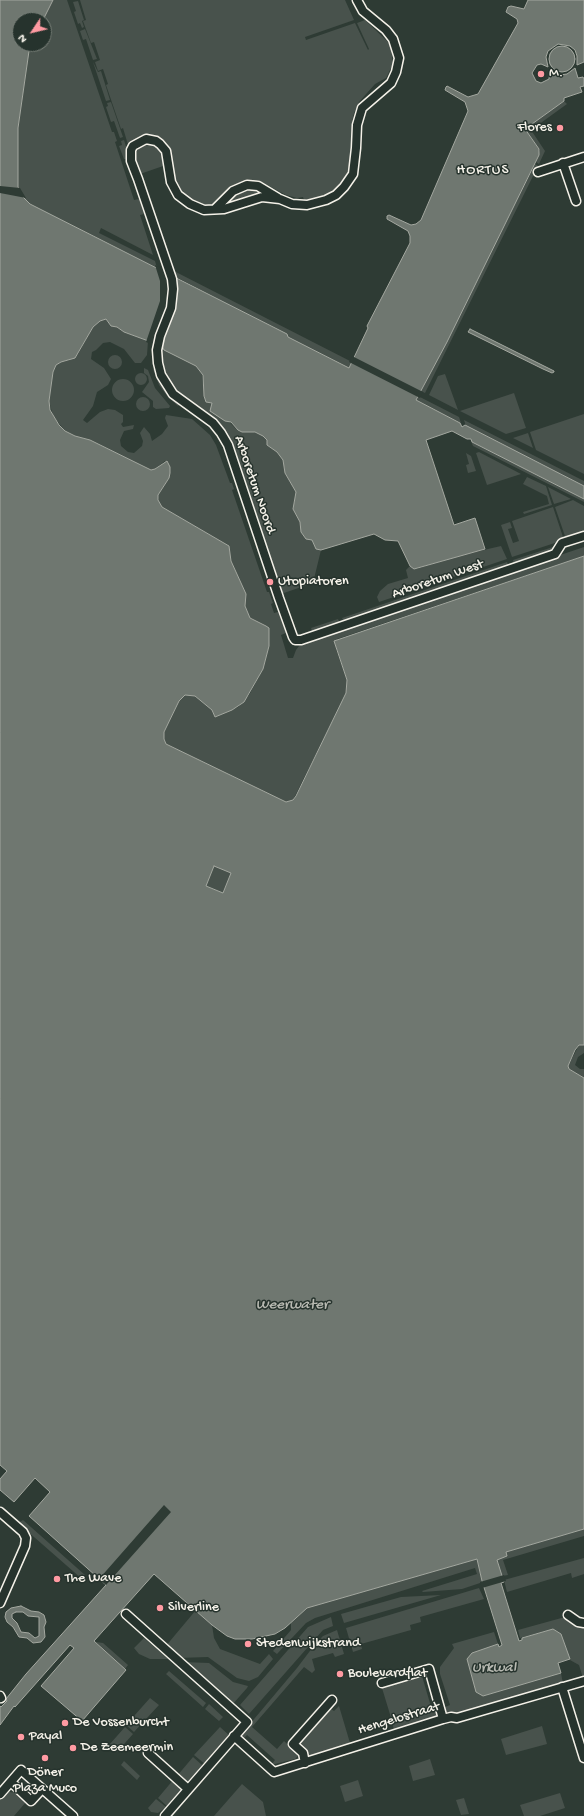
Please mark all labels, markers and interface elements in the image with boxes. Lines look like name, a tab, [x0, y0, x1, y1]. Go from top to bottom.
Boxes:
north arrow	[12, 12, 52, 52]
text: N	[16, 32, 30, 45]
place label: M.	[549, 66, 563, 82]
marker: M.	[536, 69, 546, 79]
place label: Flores	[517, 120, 552, 136]
marker: Flores	[555, 123, 565, 133]
district label: HORTUS	[457, 162, 509, 180]
street label: Arboretum Noord	[229, 434, 279, 536]
street label: Arboretum West	[390, 556, 486, 604]
place label: Utopiatoren	[278, 574, 349, 590]
marker: Utopiatoren	[265, 577, 275, 587]
water label: Weerwater	[256, 1297, 328, 1315]
place label: The Wave	[65, 1571, 122, 1587]
marker: The Wave	[52, 1574, 62, 1584]
place label: Silverline	[168, 1600, 219, 1616]
marker: Silverline	[155, 1603, 165, 1613]
place label: Stedenwijkstrand	[256, 1636, 360, 1652]
marker: Stedenwijkstrand	[243, 1639, 253, 1649]
water label: Urkwal	[472, 1660, 516, 1678]
place label: Boulevardflat	[348, 1666, 427, 1682]
marker: Boulevardflat	[335, 1669, 345, 1679]
street label: Hengelostraat	[356, 1699, 442, 1739]
place label: De Vossenburcht	[73, 1715, 169, 1731]
marker: De Vossenburcht	[60, 1718, 70, 1728]
place label: Payal	[29, 1729, 62, 1745]
marker: Payal	[16, 1732, 26, 1742]
place label: De Zeemeermin	[81, 1740, 173, 1756]
marker: De Zeemeermin	[68, 1743, 78, 1753]
marker: Döner Plaza Muco	[40, 1753, 50, 1763]
place label: Döner Plaza Muco	[13, 1765, 77, 1798]

